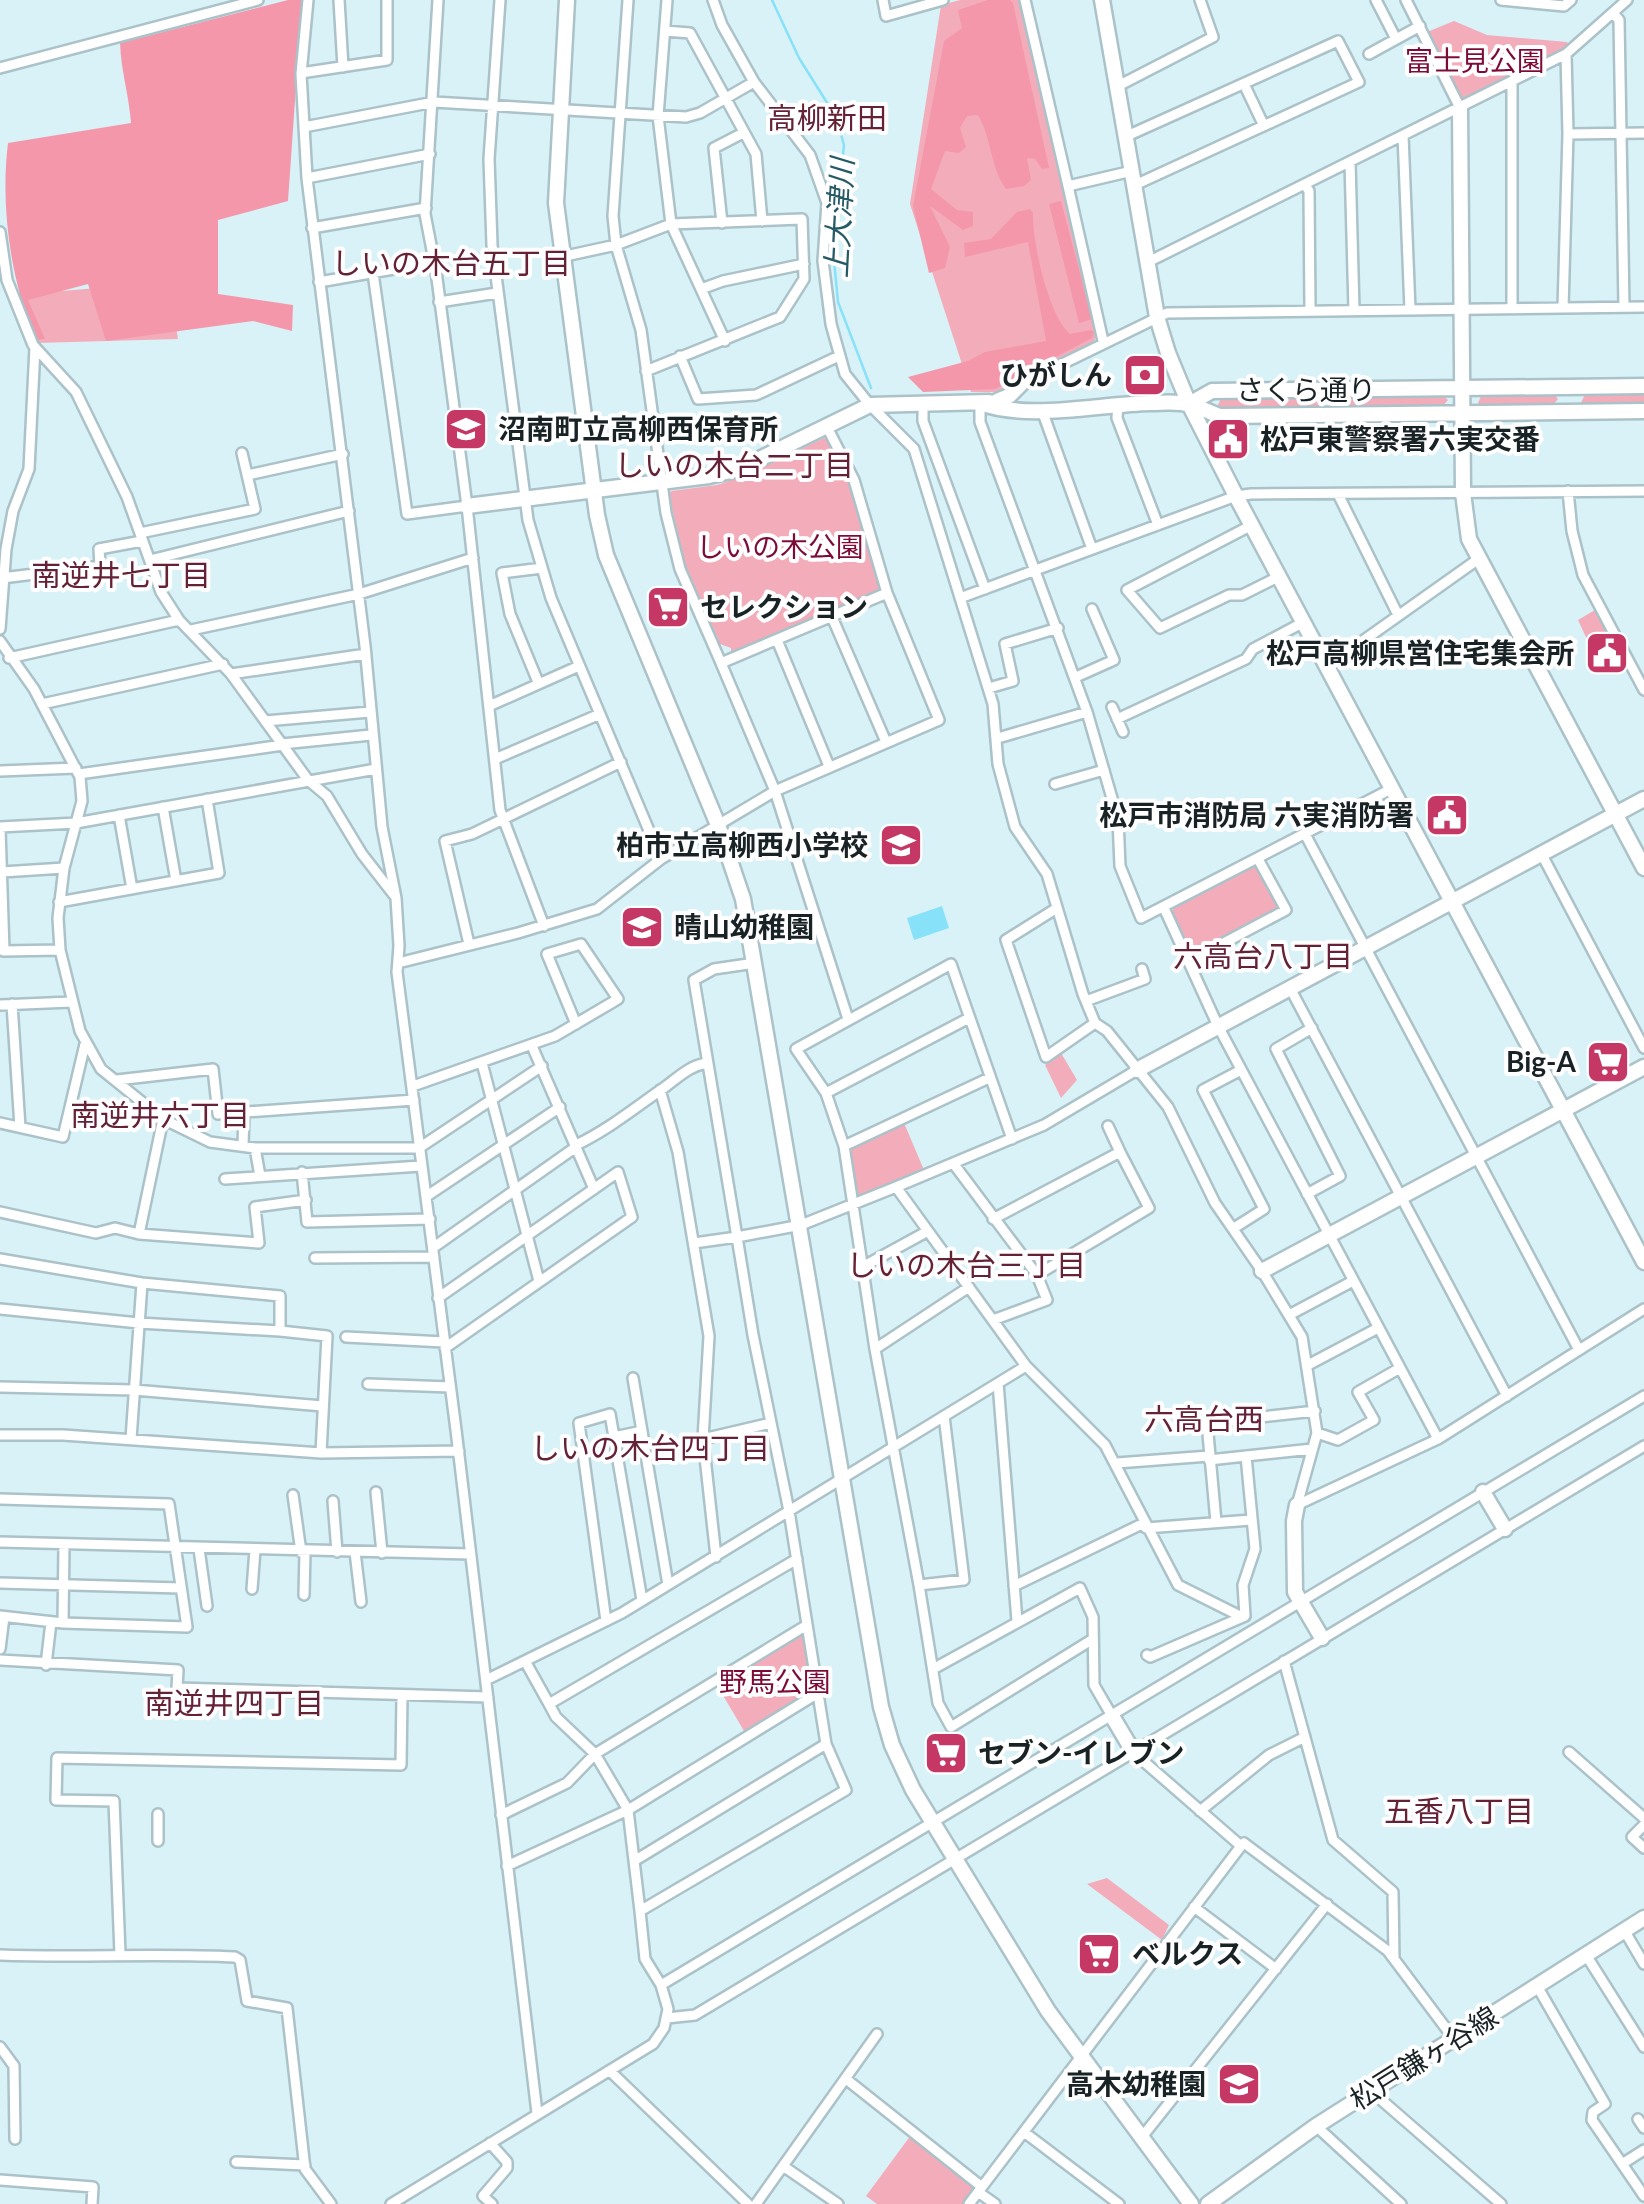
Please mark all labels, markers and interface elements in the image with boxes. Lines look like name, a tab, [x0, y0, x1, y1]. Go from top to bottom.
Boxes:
park label: 富士見公園	[1405, 43, 1545, 77]
district label: 高柳新田	[767, 99, 887, 135]
water label: 上大津川	[817, 154, 859, 279]
district label: しいの木台五丁目	[331, 244, 571, 280]
bank icon: ひがしん	[1122, 352, 1168, 398]
place label: ひがしん	[1000, 357, 1112, 391]
street label: さくら通り	[1236, 372, 1376, 406]
school or university icon: 沼南町立高柳西保育所	[443, 406, 489, 452]
place label: 沼南町立高柳西保育所	[498, 411, 778, 445]
public building icon: 松戸東警察署六実交番	[1205, 416, 1251, 462]
place label: 松戸東警察署六実交番	[1260, 421, 1540, 455]
district label: しいの木台二丁目	[614, 446, 854, 482]
park label: しいの木公園	[696, 529, 864, 563]
district label: 南逆井七丁目	[31, 556, 211, 592]
supermarket icon: セレクション	[645, 584, 691, 630]
place label: セレクション	[700, 589, 868, 623]
public building icon: 松戸高柳県営住宅集会所	[1584, 630, 1630, 676]
place label: 松戸高柳県営住宅集会所	[1266, 635, 1574, 669]
public building icon: 松戸市消防局 六実消防署	[1424, 792, 1470, 838]
place label: 松戸市消防局 六実消防署	[1099, 797, 1414, 831]
school or university icon: 柏市立高柳西小学校	[878, 822, 924, 868]
place label: 柏市立高柳西小学校	[616, 827, 868, 861]
school or university icon: 晴山幼稚園	[619, 904, 665, 950]
place label: 晴山幼稚園	[674, 909, 814, 943]
district label: 六高台八丁目	[1173, 937, 1353, 973]
supermarket icon: Big-A	[1585, 1039, 1631, 1085]
place label: Big-A	[1506, 1044, 1577, 1078]
district label: 南逆井六丁目	[70, 1096, 250, 1132]
district label: しいの木台三丁目	[846, 1246, 1086, 1282]
district label: 六高台西	[1144, 1400, 1264, 1436]
district label: しいの木台四丁目	[530, 1429, 770, 1465]
park label: 野馬公園	[719, 1664, 831, 1698]
district label: 南逆井四丁目	[144, 1684, 324, 1720]
supermarket icon: セブン-イレブン	[923, 1730, 969, 1776]
place label: セブン-イレブン	[978, 1735, 1184, 1769]
district label: 五香八丁目	[1384, 1792, 1534, 1828]
supermarket icon: ベルクス	[1076, 1931, 1122, 1977]
place label: ベルクス	[1132, 1936, 1243, 1970]
street label: 松戸鎌ヶ谷線	[1343, 1998, 1504, 2116]
school or university icon: 高木幼稚園	[1216, 2061, 1262, 2107]
place label: 高木幼稚園	[1066, 2066, 1206, 2100]

